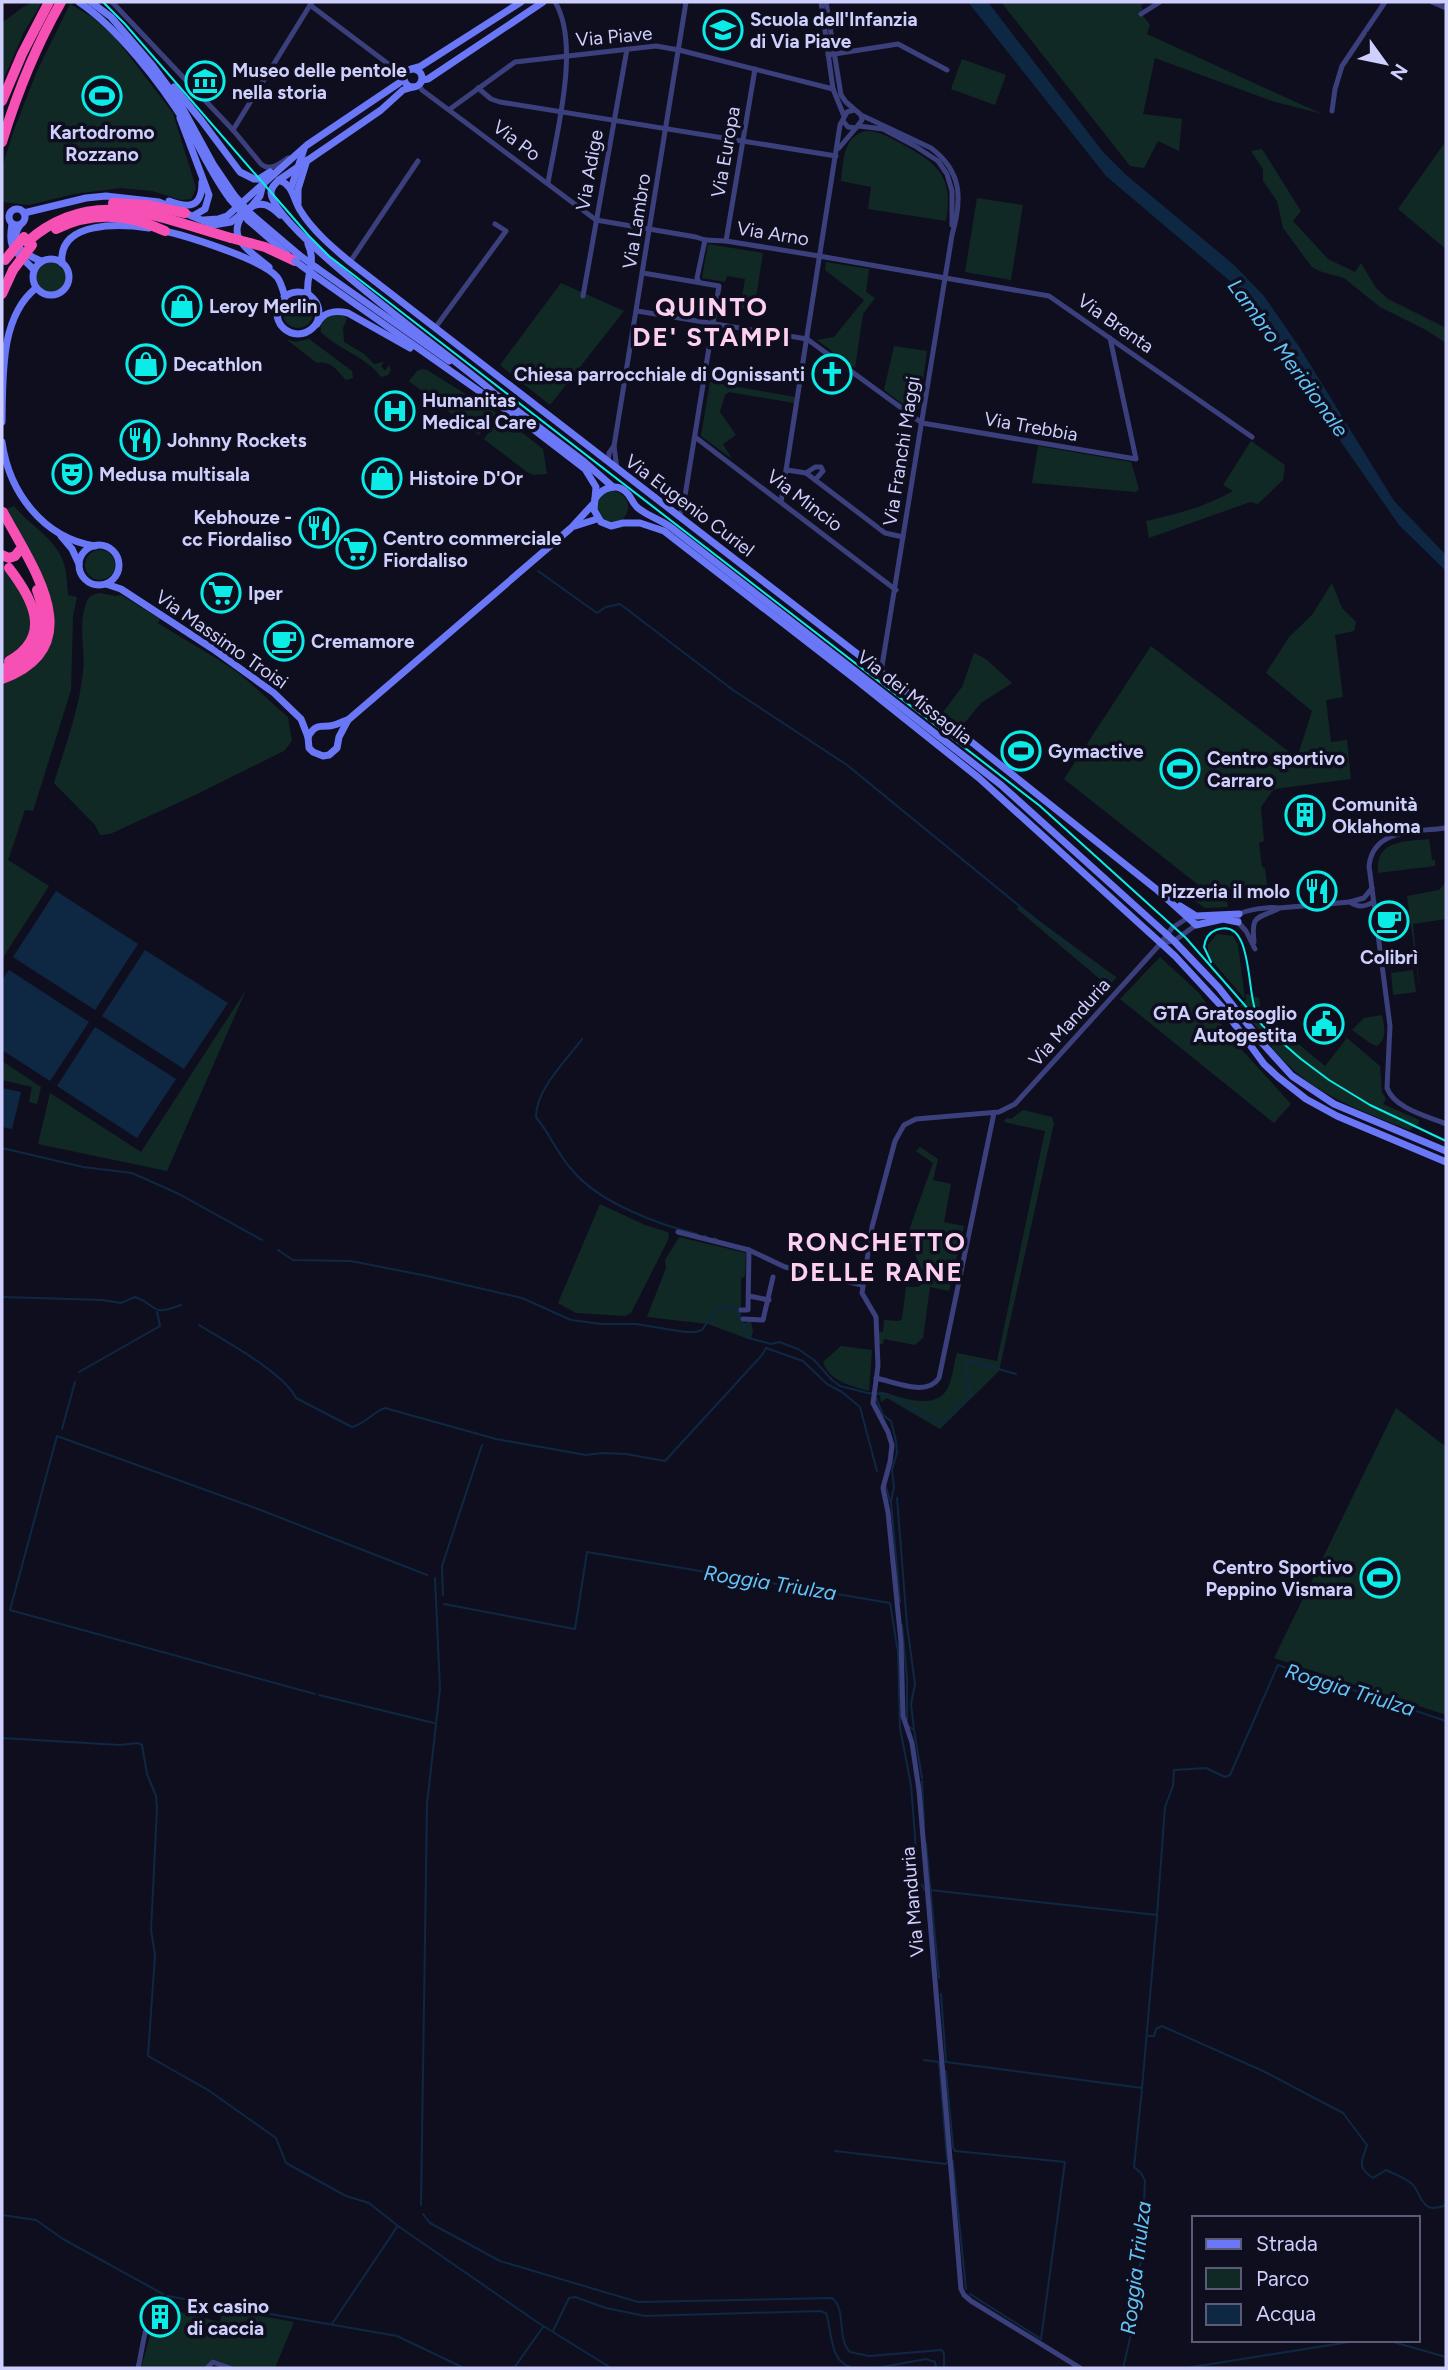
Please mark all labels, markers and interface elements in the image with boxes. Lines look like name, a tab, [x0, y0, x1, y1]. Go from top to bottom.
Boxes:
place label: Scuola dell'Infanzia di Via Piave	[750, 8, 918, 53]
school or university icon: Scuola dell'Infanzia di Via Piave	[702, 9, 744, 51]
street label: Via Piave	[575, 22, 653, 51]
north arrow	[1350, 28, 1420, 98]
place label: Museo delle pentole nella storia	[232, 59, 407, 104]
museum icon: Museo delle pentole nella storia	[184, 60, 226, 102]
text: N	[1385, 60, 1412, 84]
sports icon: Kartodromo Rozzano	[81, 75, 123, 117]
street label: Via Europa	[706, 105, 745, 199]
street label: Via Po	[488, 115, 545, 166]
place label: Kartodromo Rozzano	[49, 121, 155, 166]
street label: Via Adige	[571, 128, 608, 212]
street label: Via Lambro	[618, 172, 655, 270]
street label: Via Arno	[735, 216, 811, 251]
water label: Lambro Meridionale	[1223, 274, 1354, 442]
shop icon: Leroy Merlin	[161, 285, 203, 327]
street label: Via Brenta	[1073, 289, 1158, 358]
district label: QUINTO DE' STAMPI	[632, 291, 792, 353]
place label: Leroy Merlin	[209, 295, 317, 318]
shop icon: Decathlon	[125, 343, 167, 385]
place label: Decathlon	[173, 353, 262, 376]
church icon: Chiesa parrocchiale di Ognissanti	[811, 353, 853, 395]
place label: Chiesa parrocchiale di Ognissanti	[514, 363, 805, 386]
street label: Via Franchi Maggi	[878, 375, 925, 528]
place label: Humanitas Medical Care	[422, 389, 537, 434]
hospital icon: Humanitas Medical Care	[374, 390, 416, 432]
street label: Via Trebbia	[982, 407, 1080, 446]
restaurant icon: Johnny Rockets	[119, 419, 161, 461]
place label: Johnny Rockets	[167, 429, 307, 452]
street label: Via Eugenio Curiel	[621, 449, 759, 561]
theatre icon: Medusa multisala	[51, 453, 93, 495]
shop icon: Histoire D'Or	[361, 457, 403, 499]
place label: Medusa multisala	[99, 463, 250, 486]
street label: Via Mincio	[762, 465, 847, 536]
place label: Histoire D'Or	[409, 467, 523, 490]
place label: Kebhouze - cc Fiordaliso	[182, 506, 292, 551]
restaurant icon: Kebhouze - cc Fiordaliso	[298, 507, 340, 549]
place label: Centro commerciale Fiordaliso	[383, 527, 562, 572]
supermarket icon: Centro commerciale Fiordaliso	[335, 528, 377, 570]
supermarket icon: Iper	[200, 572, 242, 614]
place label: Iper	[248, 582, 283, 605]
street label: Via Massimo Troisi	[151, 585, 292, 694]
cafe icon: Cremamore	[263, 620, 305, 662]
place label: Cremamore	[311, 630, 415, 653]
street label: Via dei Missaglia	[853, 645, 977, 750]
sports icon: Gymactive	[1000, 730, 1042, 772]
place label: Gymactive	[1048, 740, 1144, 763]
place label: Centro sportivo Carraro	[1207, 747, 1345, 792]
sports icon: Centro sportivo Carraro	[1159, 748, 1201, 790]
place label: Comunità Oklahoma	[1332, 793, 1421, 838]
building icon: Comunità Oklahoma	[1284, 794, 1326, 836]
restaurant icon: Pizzeria il molo	[1296, 870, 1338, 912]
place label: Pizzeria il molo	[1161, 880, 1290, 903]
cafe icon: Colibrì	[1368, 900, 1410, 942]
place label: Colibrì	[1360, 946, 1418, 969]
street label: Via Manduria	[1024, 974, 1115, 1071]
place label: GTA Gratosoglio Autogestita	[1153, 1002, 1297, 1047]
public building icon: GTA Gratosoglio Autogestita	[1303, 1003, 1345, 1045]
district label: RONCHETTO DELLE RANE	[787, 1226, 967, 1288]
place label: Centro Sportivo Peppino Vismara	[1205, 1556, 1353, 1601]
sports icon: Centro Sportivo Peppino Vismara	[1359, 1557, 1401, 1599]
water label: Roggia Triulza	[702, 1560, 838, 1605]
water label: Roggia Triulza	[1282, 1658, 1418, 1721]
street label: Via Manduria	[896, 1846, 929, 1958]
water label: Roggia Triulza	[1115, 2200, 1156, 2336]
legend	[1192, 2216, 1420, 2342]
text: Strada	[1256, 2231, 1318, 2256]
text: Parco	[1256, 2266, 1309, 2291]
place label: Ex casino di caccia	[187, 2295, 269, 2340]
building icon: Ex casino di caccia	[139, 2296, 181, 2338]
text: Acqua	[1256, 2301, 1316, 2326]

